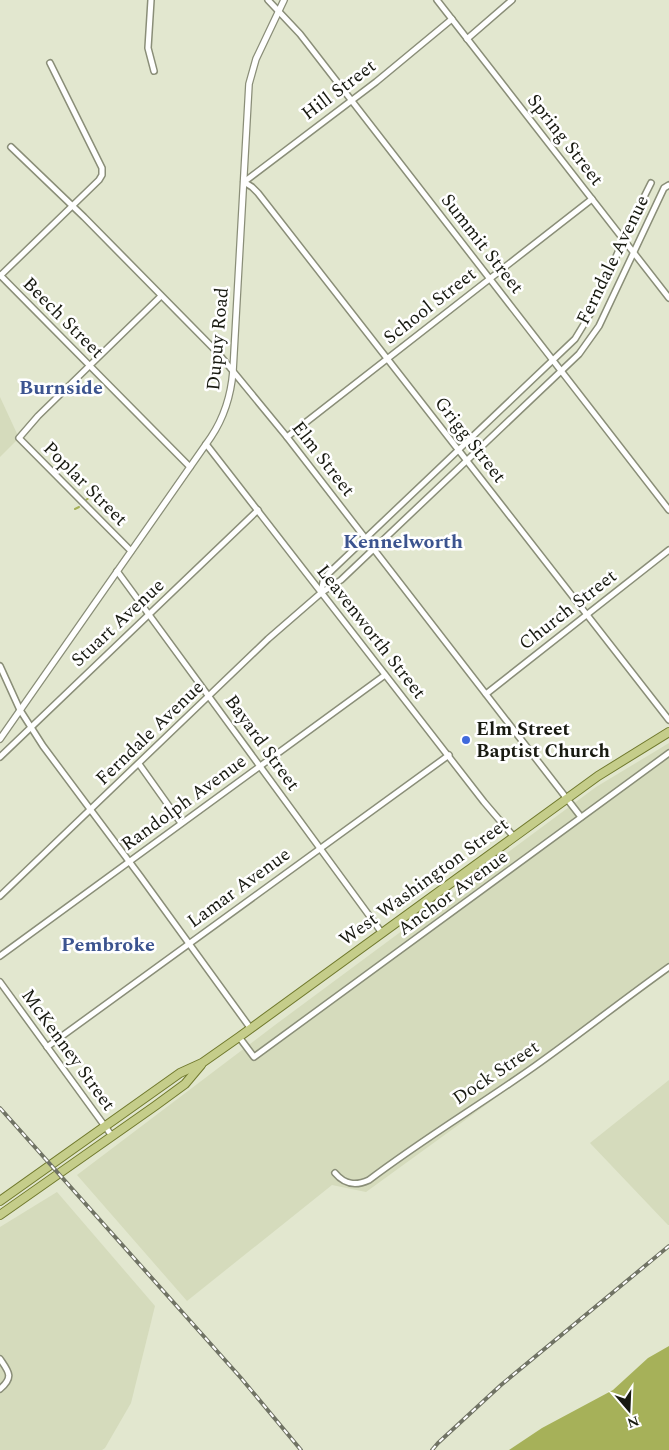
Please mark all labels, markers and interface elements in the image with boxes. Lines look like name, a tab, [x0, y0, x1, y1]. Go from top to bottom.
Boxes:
street label: Hill Street	[295, 52, 383, 128]
street label: Spring Street	[520, 88, 611, 193]
street label: Summit Street	[433, 188, 531, 301]
street label: Ferndale Avenue	[569, 190, 657, 330]
street label: School Street	[377, 260, 483, 352]
street label: Beech Street	[15, 270, 111, 366]
street label: Dupuy Road	[199, 286, 237, 392]
district label: Burnside	[19, 373, 103, 403]
street label: Grigg Street	[427, 390, 513, 490]
street label: Elm Street	[284, 415, 362, 503]
street label: Poplar Street	[36, 435, 134, 533]
district label: Kennelworth	[343, 527, 463, 557]
street label: Leavenworth Street	[309, 558, 433, 706]
street label: Church Street	[513, 562, 624, 658]
street label: Stuart Avenue	[65, 572, 171, 674]
street label: Ferndale Avenue	[89, 674, 211, 792]
street label: Bayard Street	[217, 689, 307, 797]
place label: Elm Street Baptist Church	[476, 715, 610, 766]
marker: Elm Street Baptist Church	[460, 734, 472, 746]
street label: Randolph Avenue	[115, 748, 253, 858]
street label: West Washington Street	[333, 810, 515, 954]
street label: Lamar Avenue	[181, 840, 297, 936]
street label: Anchor Avenue	[392, 843, 514, 943]
district label: Pembroke	[61, 930, 155, 960]
street label: McKenney Street	[14, 983, 122, 1117]
street label: Dock Street	[447, 1033, 546, 1113]
north arrow	[604, 1385, 654, 1435]
text: N	[624, 1410, 642, 1434]

